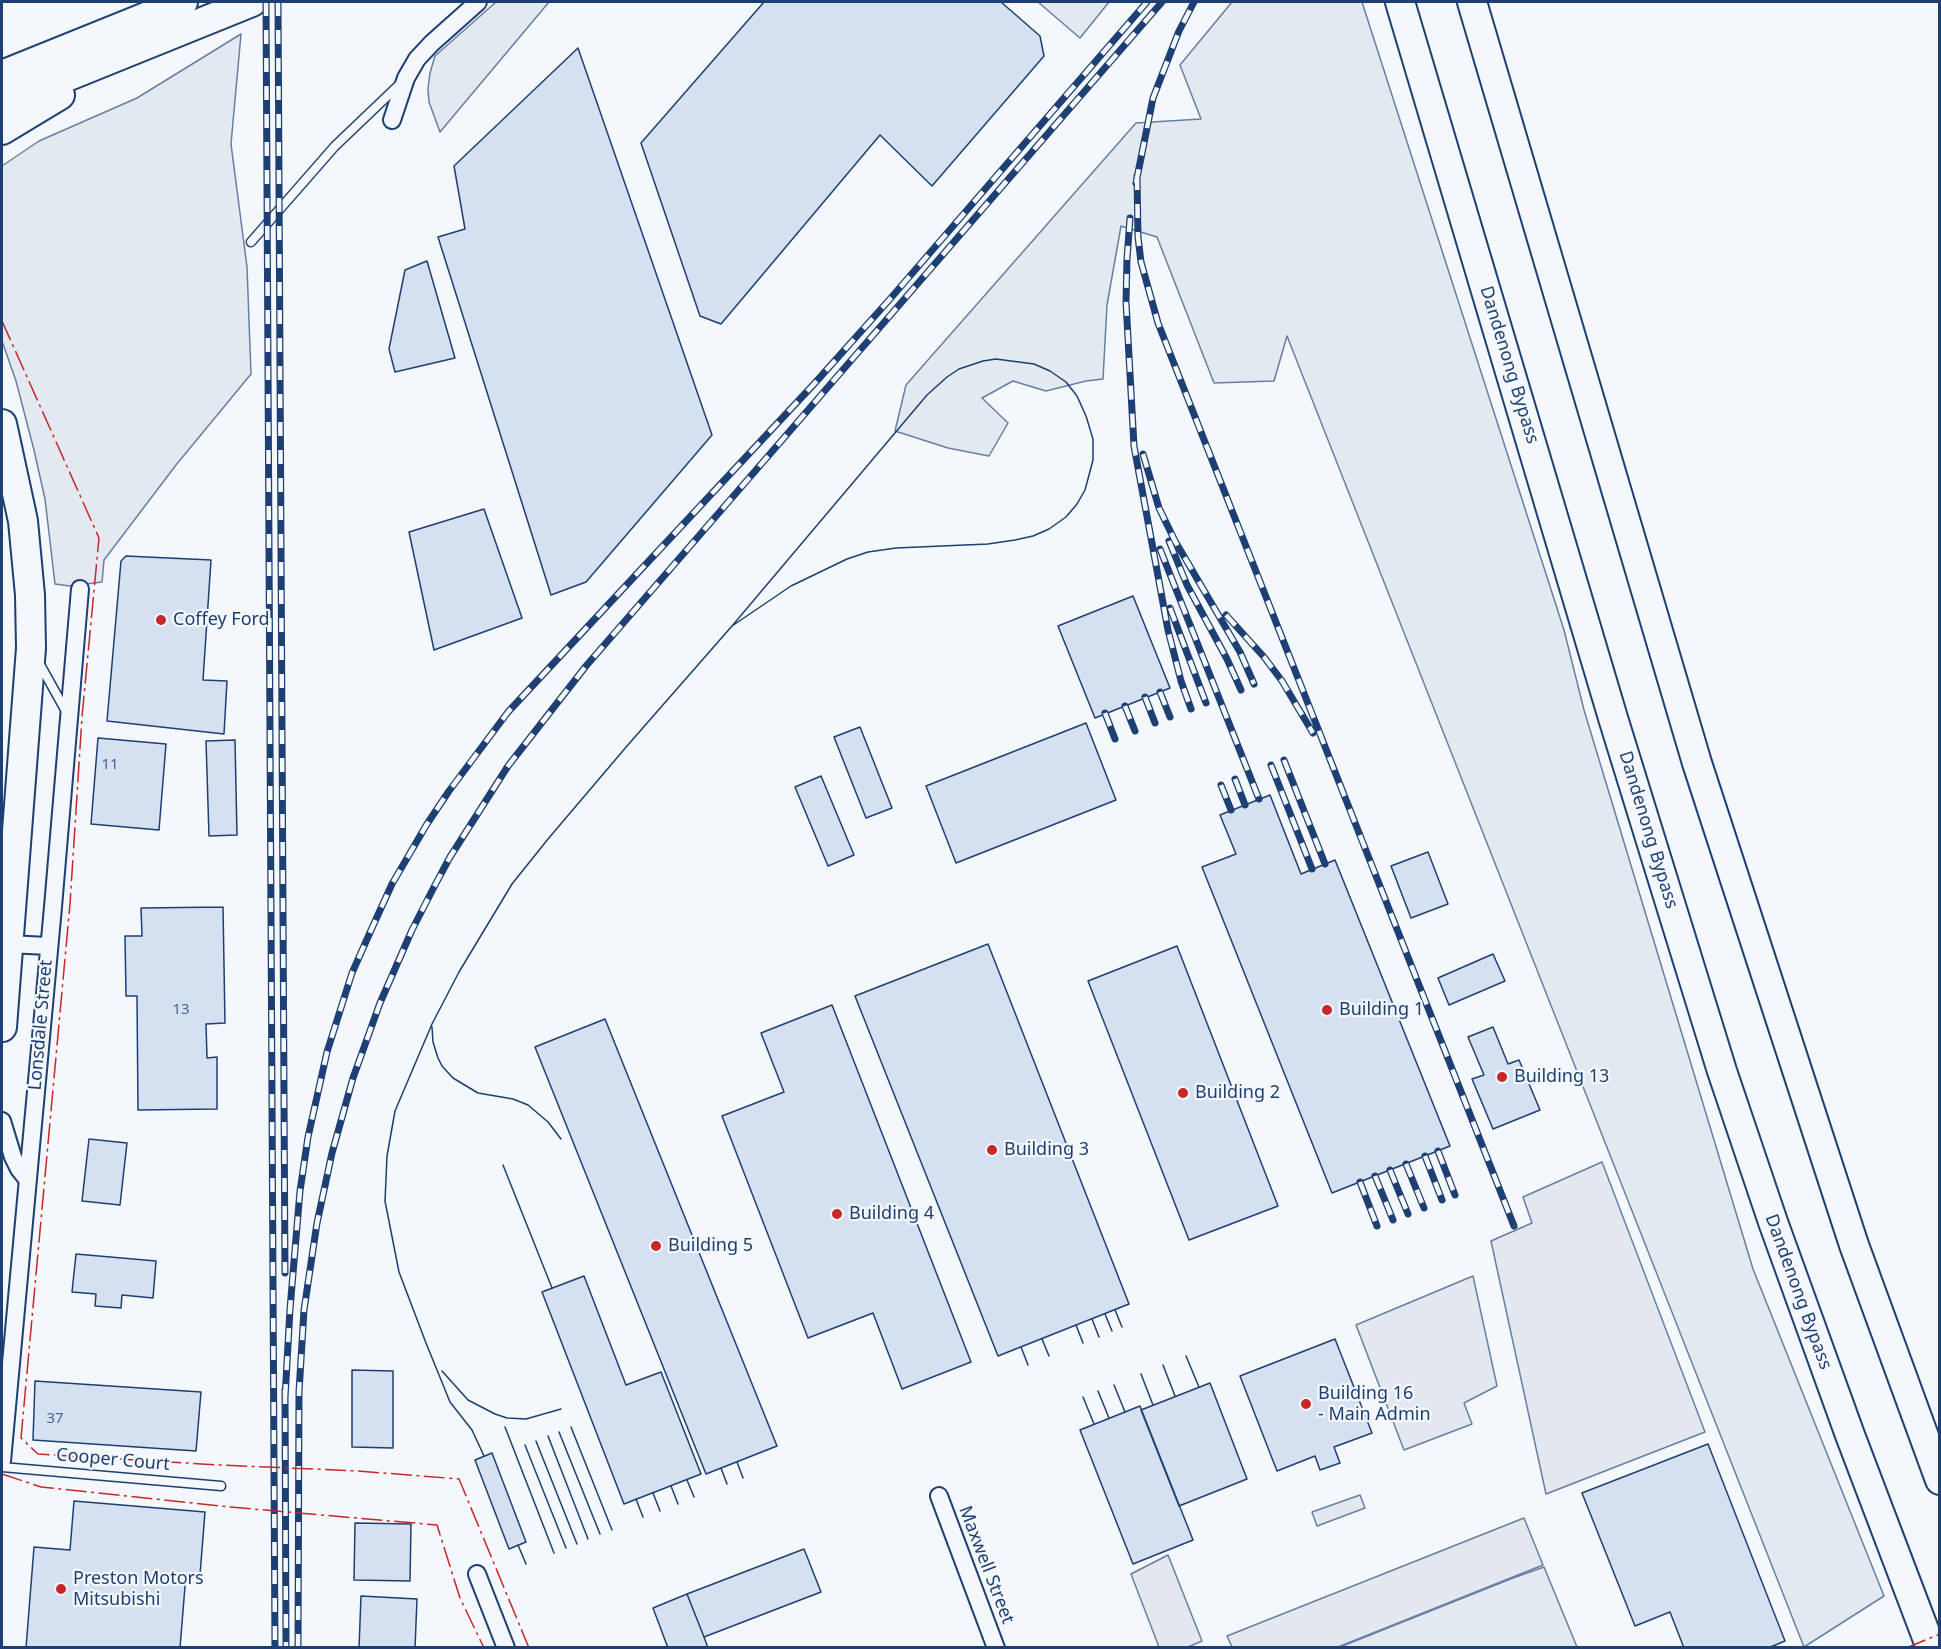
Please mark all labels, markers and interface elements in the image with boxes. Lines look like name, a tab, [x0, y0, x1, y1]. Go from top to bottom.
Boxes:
street label: Dandenong Bypass	[1475, 284, 1543, 446]
place label: Coffey Ford	[173, 609, 270, 631]
marker: Coffey Ford	[154, 613, 168, 627]
street label: Dandenong Bypass	[1614, 749, 1682, 911]
house number: 11	[101, 756, 119, 774]
street label: Lonsdale Street	[25, 959, 57, 1091]
place label: Building 1	[1339, 999, 1424, 1021]
house number: 13	[172, 1001, 190, 1019]
marker: Building 1	[1320, 1003, 1334, 1017]
place label: Building 13	[1514, 1066, 1609, 1088]
marker: Building 13	[1495, 1070, 1509, 1084]
place label: Building 2	[1195, 1082, 1280, 1104]
marker: Building 2	[1176, 1086, 1190, 1100]
place label: Building 3	[1004, 1139, 1089, 1161]
marker: Building 3	[985, 1143, 999, 1157]
place label: Building 4	[849, 1203, 934, 1225]
marker: Building 4	[830, 1207, 844, 1221]
street label: Dandenong Bypass	[1760, 1211, 1836, 1373]
place label: Building 5	[668, 1235, 753, 1257]
marker: Building 5	[649, 1239, 663, 1253]
place label: Building 16 - Main Admin	[1318, 1383, 1431, 1426]
marker: Building 16 - Main Admin	[1299, 1397, 1313, 1411]
house number: 37	[46, 1410, 64, 1428]
street label: Cooper Court	[55, 1444, 171, 1476]
street label: Maxwell Street	[954, 1503, 1018, 1627]
place label: Preston Motors Mitsubishi	[73, 1568, 204, 1610]
marker: Preston Motors Mitsubishi	[54, 1582, 68, 1596]

